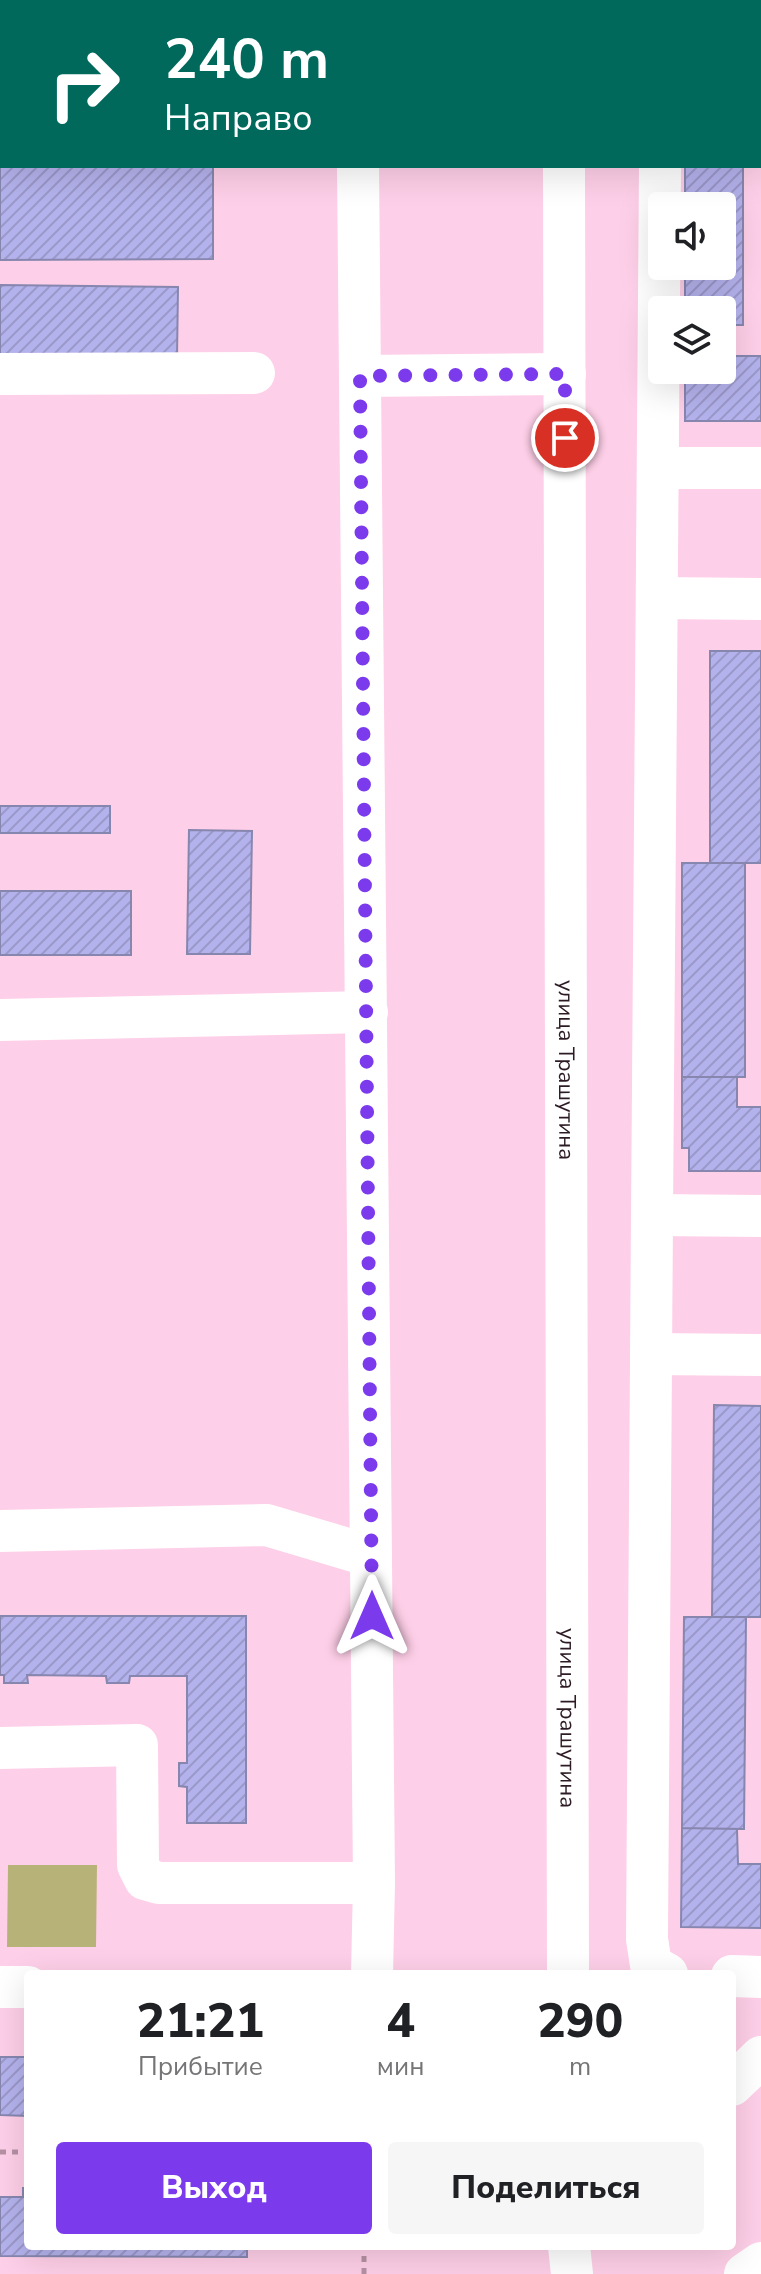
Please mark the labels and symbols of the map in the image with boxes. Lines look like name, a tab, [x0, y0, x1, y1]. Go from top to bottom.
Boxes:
pin	[531, 404, 599, 472]
street label: улица Трашутина	[551, 980, 581, 1160]
position arrow	[330, 1574, 414, 1658]
street label: улица Трашутина	[552, 1628, 583, 1808]

